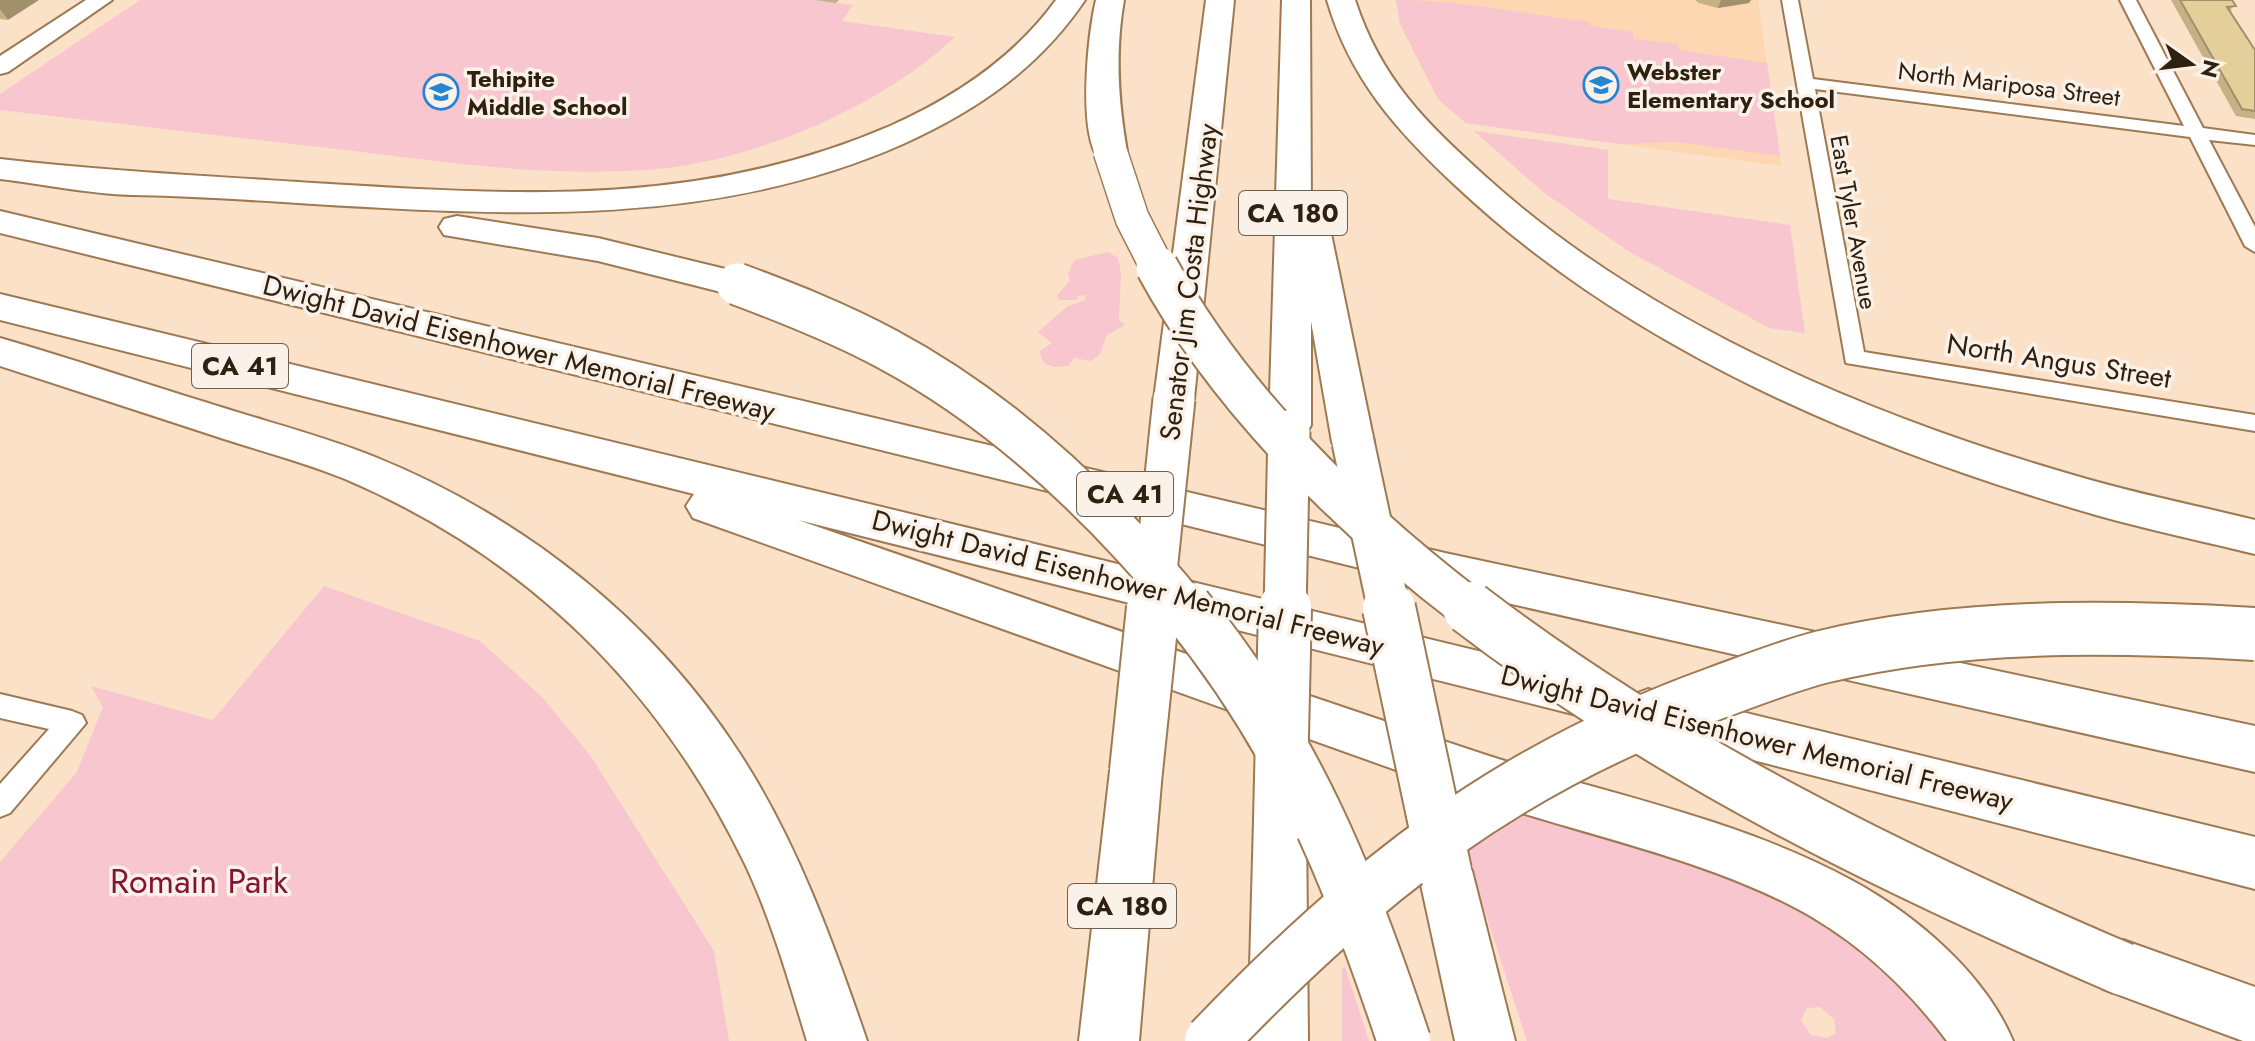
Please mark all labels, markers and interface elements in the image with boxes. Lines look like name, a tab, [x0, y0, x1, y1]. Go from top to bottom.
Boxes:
north arrow	[2151, 24, 2231, 104]
street label: North Mariposa Street	[1896, 53, 2122, 115]
place label: Webster Elementary School	[1627, 54, 1835, 117]
text: N	[2193, 56, 2228, 81]
place label: Tehipite Middle School	[467, 61, 627, 124]
school or university icon: Webster Elementary School	[1582, 66, 1620, 104]
school or university icon: Tehipite Middle School	[422, 73, 460, 111]
street label: Senator Jim Costa Highway	[1149, 121, 1229, 443]
street label: East Tyler Avenue	[1821, 132, 1887, 312]
road number: CA 180	[1239, 191, 1347, 235]
street label: Dwight David Eisenhower Memorial Freeway	[258, 264, 780, 432]
street label: North Angus Street	[1944, 323, 2174, 399]
road number: CA 41	[192, 344, 288, 388]
road number: CA 41	[1077, 472, 1173, 516]
street label: Dwight David Eisenhower Memorial Freeway	[867, 499, 1389, 667]
street label: Dwight David Eisenhower Memorial Freeway	[1496, 654, 2018, 822]
park label: Romain Park	[110, 857, 288, 906]
road number: CA 180	[1068, 884, 1176, 928]

